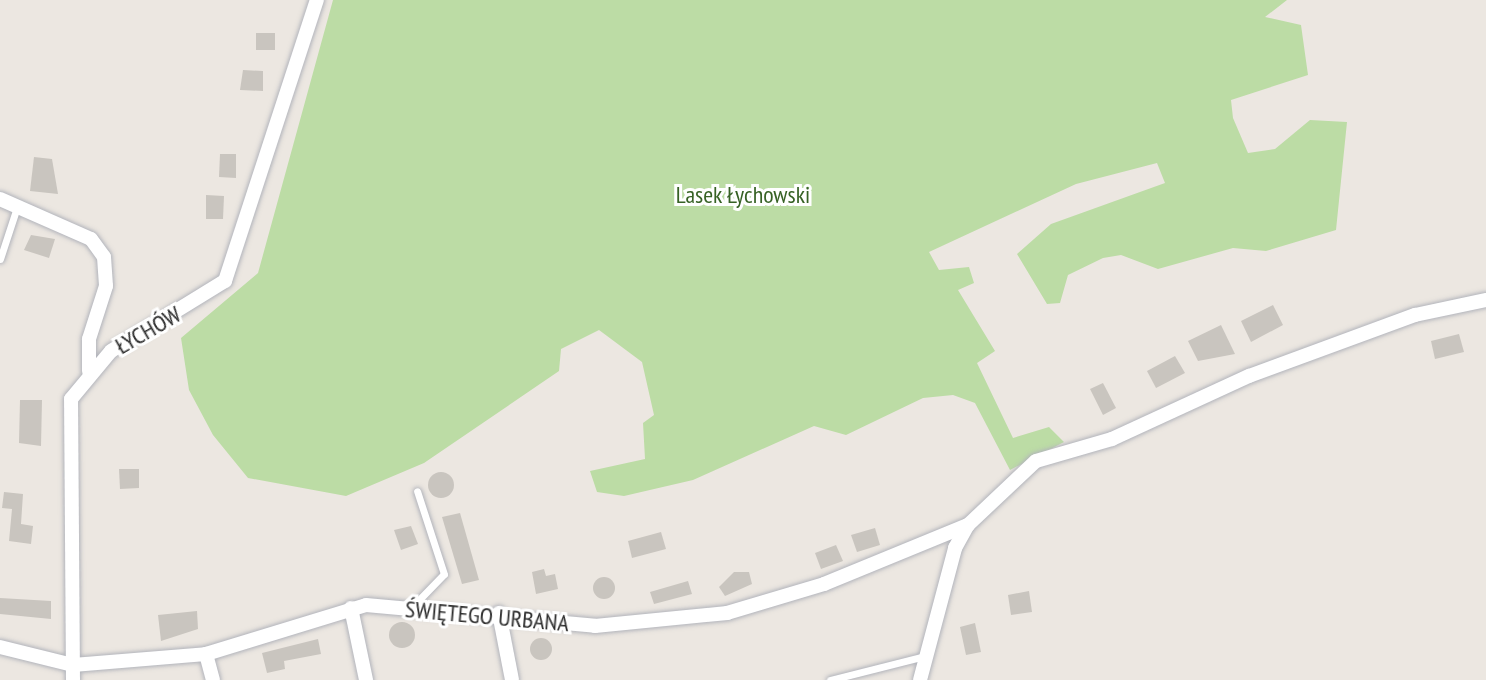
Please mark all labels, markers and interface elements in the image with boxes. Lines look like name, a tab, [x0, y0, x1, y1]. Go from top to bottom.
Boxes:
park label: Lasek Łychowski	[676, 181, 810, 209]
street label: ŁYCHÓW	[110, 300, 186, 360]
street label: ŚWIĘTEGO URBANA	[404, 594, 570, 638]

